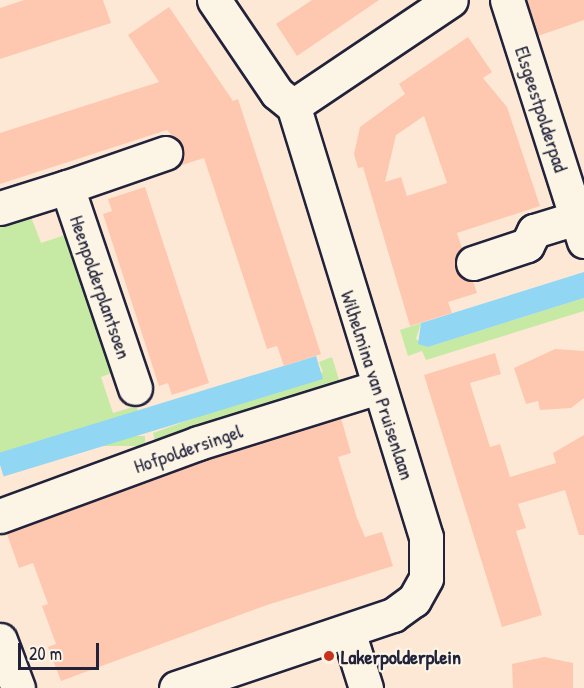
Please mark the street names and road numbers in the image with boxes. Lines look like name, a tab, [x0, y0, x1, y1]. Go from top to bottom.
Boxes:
street label: Elsgeestpolderpad	[510, 43, 574, 175]
street label: Heenpolderplantsoen	[65, 212, 137, 362]
street label: Wilhelmina van Pruisenlaan	[336, 287, 420, 483]
street label: Hofpoldersingel	[130, 418, 246, 478]

